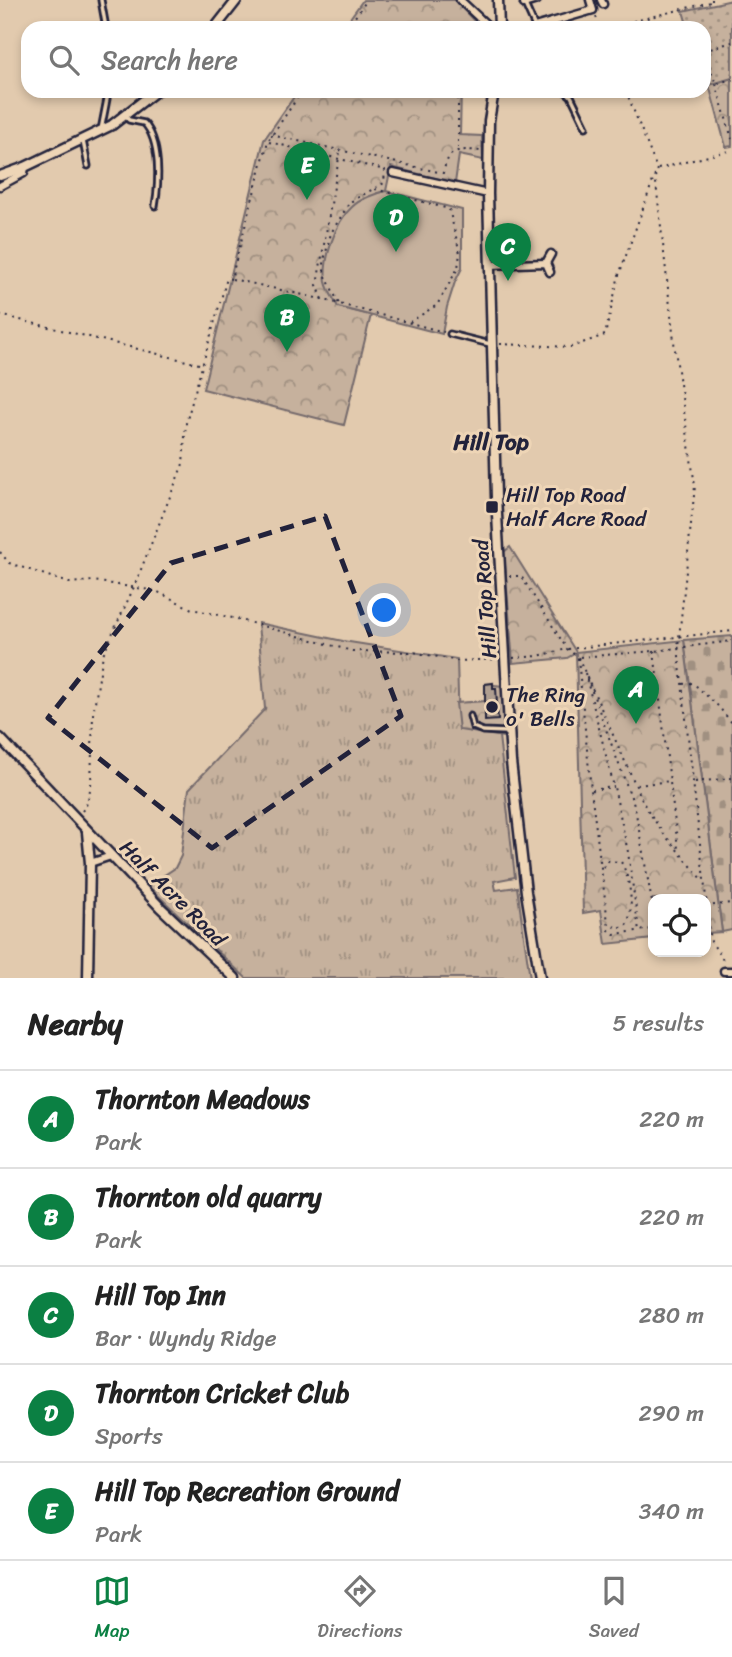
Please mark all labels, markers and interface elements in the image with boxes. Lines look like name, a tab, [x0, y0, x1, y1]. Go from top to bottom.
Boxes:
search box	[21, 21, 711, 98]
text: Search here	[101, 37, 238, 83]
icon: search	[45, 41, 83, 79]
pin: E	[284, 142, 330, 200]
pin: D	[373, 194, 419, 252]
pin: C	[485, 223, 531, 281]
pin: B	[264, 294, 310, 352]
district label: Hill Top	[452, 422, 529, 463]
place label: Hill Top Road Half Acre Road	[506, 476, 648, 538]
marker: Hill Top Road Half Acre Road	[484, 499, 500, 515]
street label: Hill Top Road	[462, 536, 508, 660]
your location	[367, 593, 401, 627]
pin: A	[613, 666, 659, 724]
place label: The Ring o' Bells	[506, 676, 585, 738]
marker: The Ring o' Bells	[484, 699, 500, 715]
street label: Half Acre Road	[110, 830, 237, 957]
map controls	[648, 894, 711, 957]
button: locate	[648, 894, 711, 957]
text: Nearby	[28, 997, 123, 1051]
text: 5 results	[613, 1003, 704, 1044]
text: Thornton Meadows	[95, 1076, 310, 1122]
text: A	[43, 1099, 59, 1140]
text: 220 m	[639, 1099, 704, 1140]
text: Park	[95, 1122, 142, 1163]
text: Thornton old quarry	[95, 1174, 322, 1220]
text: B	[44, 1197, 58, 1238]
text: 220 m	[639, 1197, 704, 1238]
text: Park	[95, 1220, 142, 1261]
text: Hill Top Inn	[95, 1272, 226, 1318]
text: C	[44, 1295, 58, 1336]
text: 280 m	[639, 1295, 704, 1336]
text: Bar · Wyndy Ridge	[95, 1318, 277, 1359]
text: Thornton Cricket Club	[95, 1370, 349, 1416]
text: D	[44, 1393, 58, 1434]
text: 290 m	[638, 1393, 704, 1434]
text: Sports	[95, 1416, 163, 1457]
text: Hill Top Recreation Ground	[95, 1468, 399, 1514]
text: E	[45, 1491, 57, 1532]
text: 340 m	[639, 1491, 704, 1532]
text: Park	[95, 1514, 142, 1555]
tab: Map	[93, 1572, 131, 1647]
tab: Directions	[317, 1572, 403, 1647]
tab: Saved	[589, 1572, 639, 1647]

